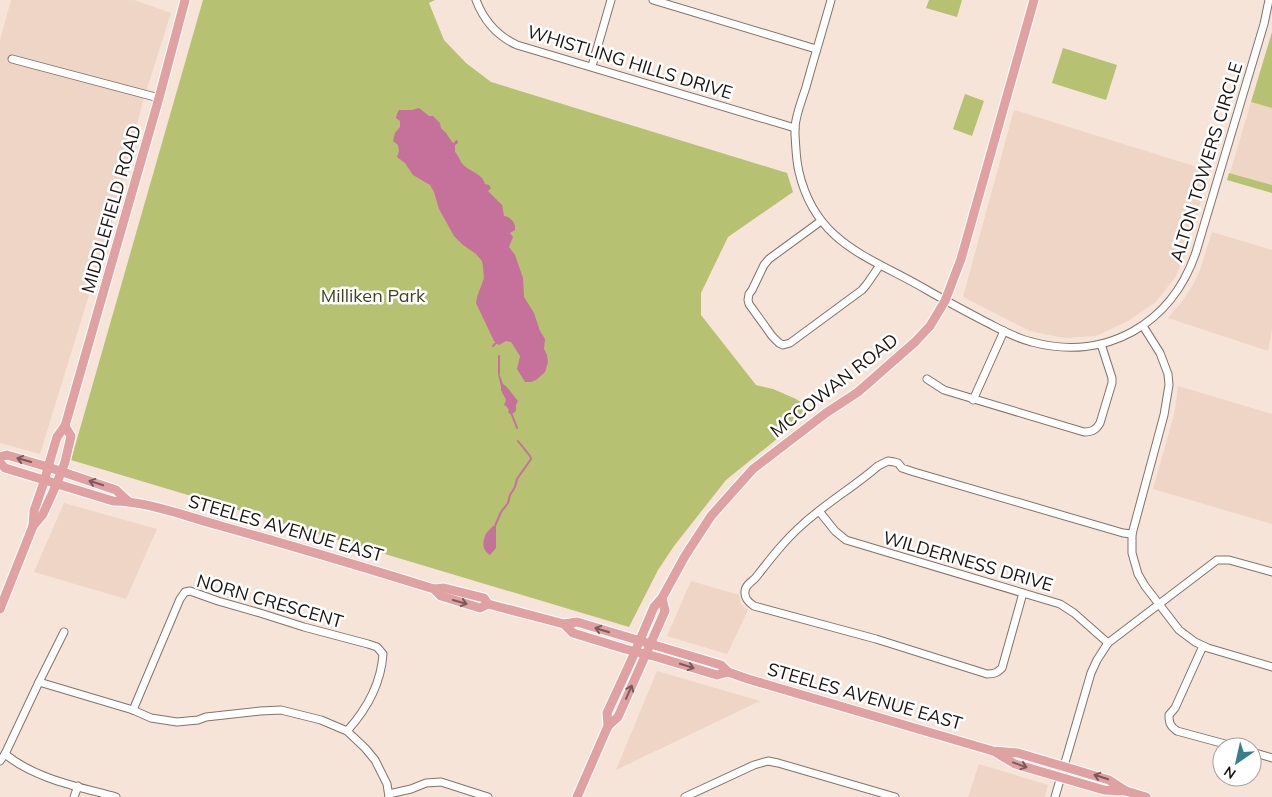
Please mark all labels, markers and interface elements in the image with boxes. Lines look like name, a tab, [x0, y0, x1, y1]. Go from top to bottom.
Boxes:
street label: WHISTLING HILLS DRIVE	[525, 20, 735, 104]
street label: ALTON TOWERS CIRCLE	[1165, 59, 1247, 265]
street label: MIDDLEFIELD ROAD	[76, 122, 146, 296]
park label: Milliken Park	[321, 284, 426, 307]
street label: MCCOWAN ROAD	[765, 328, 903, 442]
one-way arrow	[16, 455, 32, 464]
one-way arrow	[89, 478, 105, 488]
street label: STEELES AVENUE EAST	[186, 489, 386, 567]
street label: WILDERNESS DRIVE	[880, 526, 1056, 596]
street label: NORN CRESCENT	[194, 569, 346, 633]
one-way arrow	[452, 597, 468, 607]
one-way arrow	[594, 624, 610, 634]
street label: STEELES AVENUE EAST	[765, 657, 965, 735]
one-way arrow	[678, 662, 694, 672]
one-way arrow	[625, 685, 634, 700]
north arrow	[1212, 737, 1262, 787]
one-way arrow	[1012, 761, 1027, 770]
text: N	[1220, 762, 1239, 783]
one-way arrow	[1094, 772, 1110, 782]

